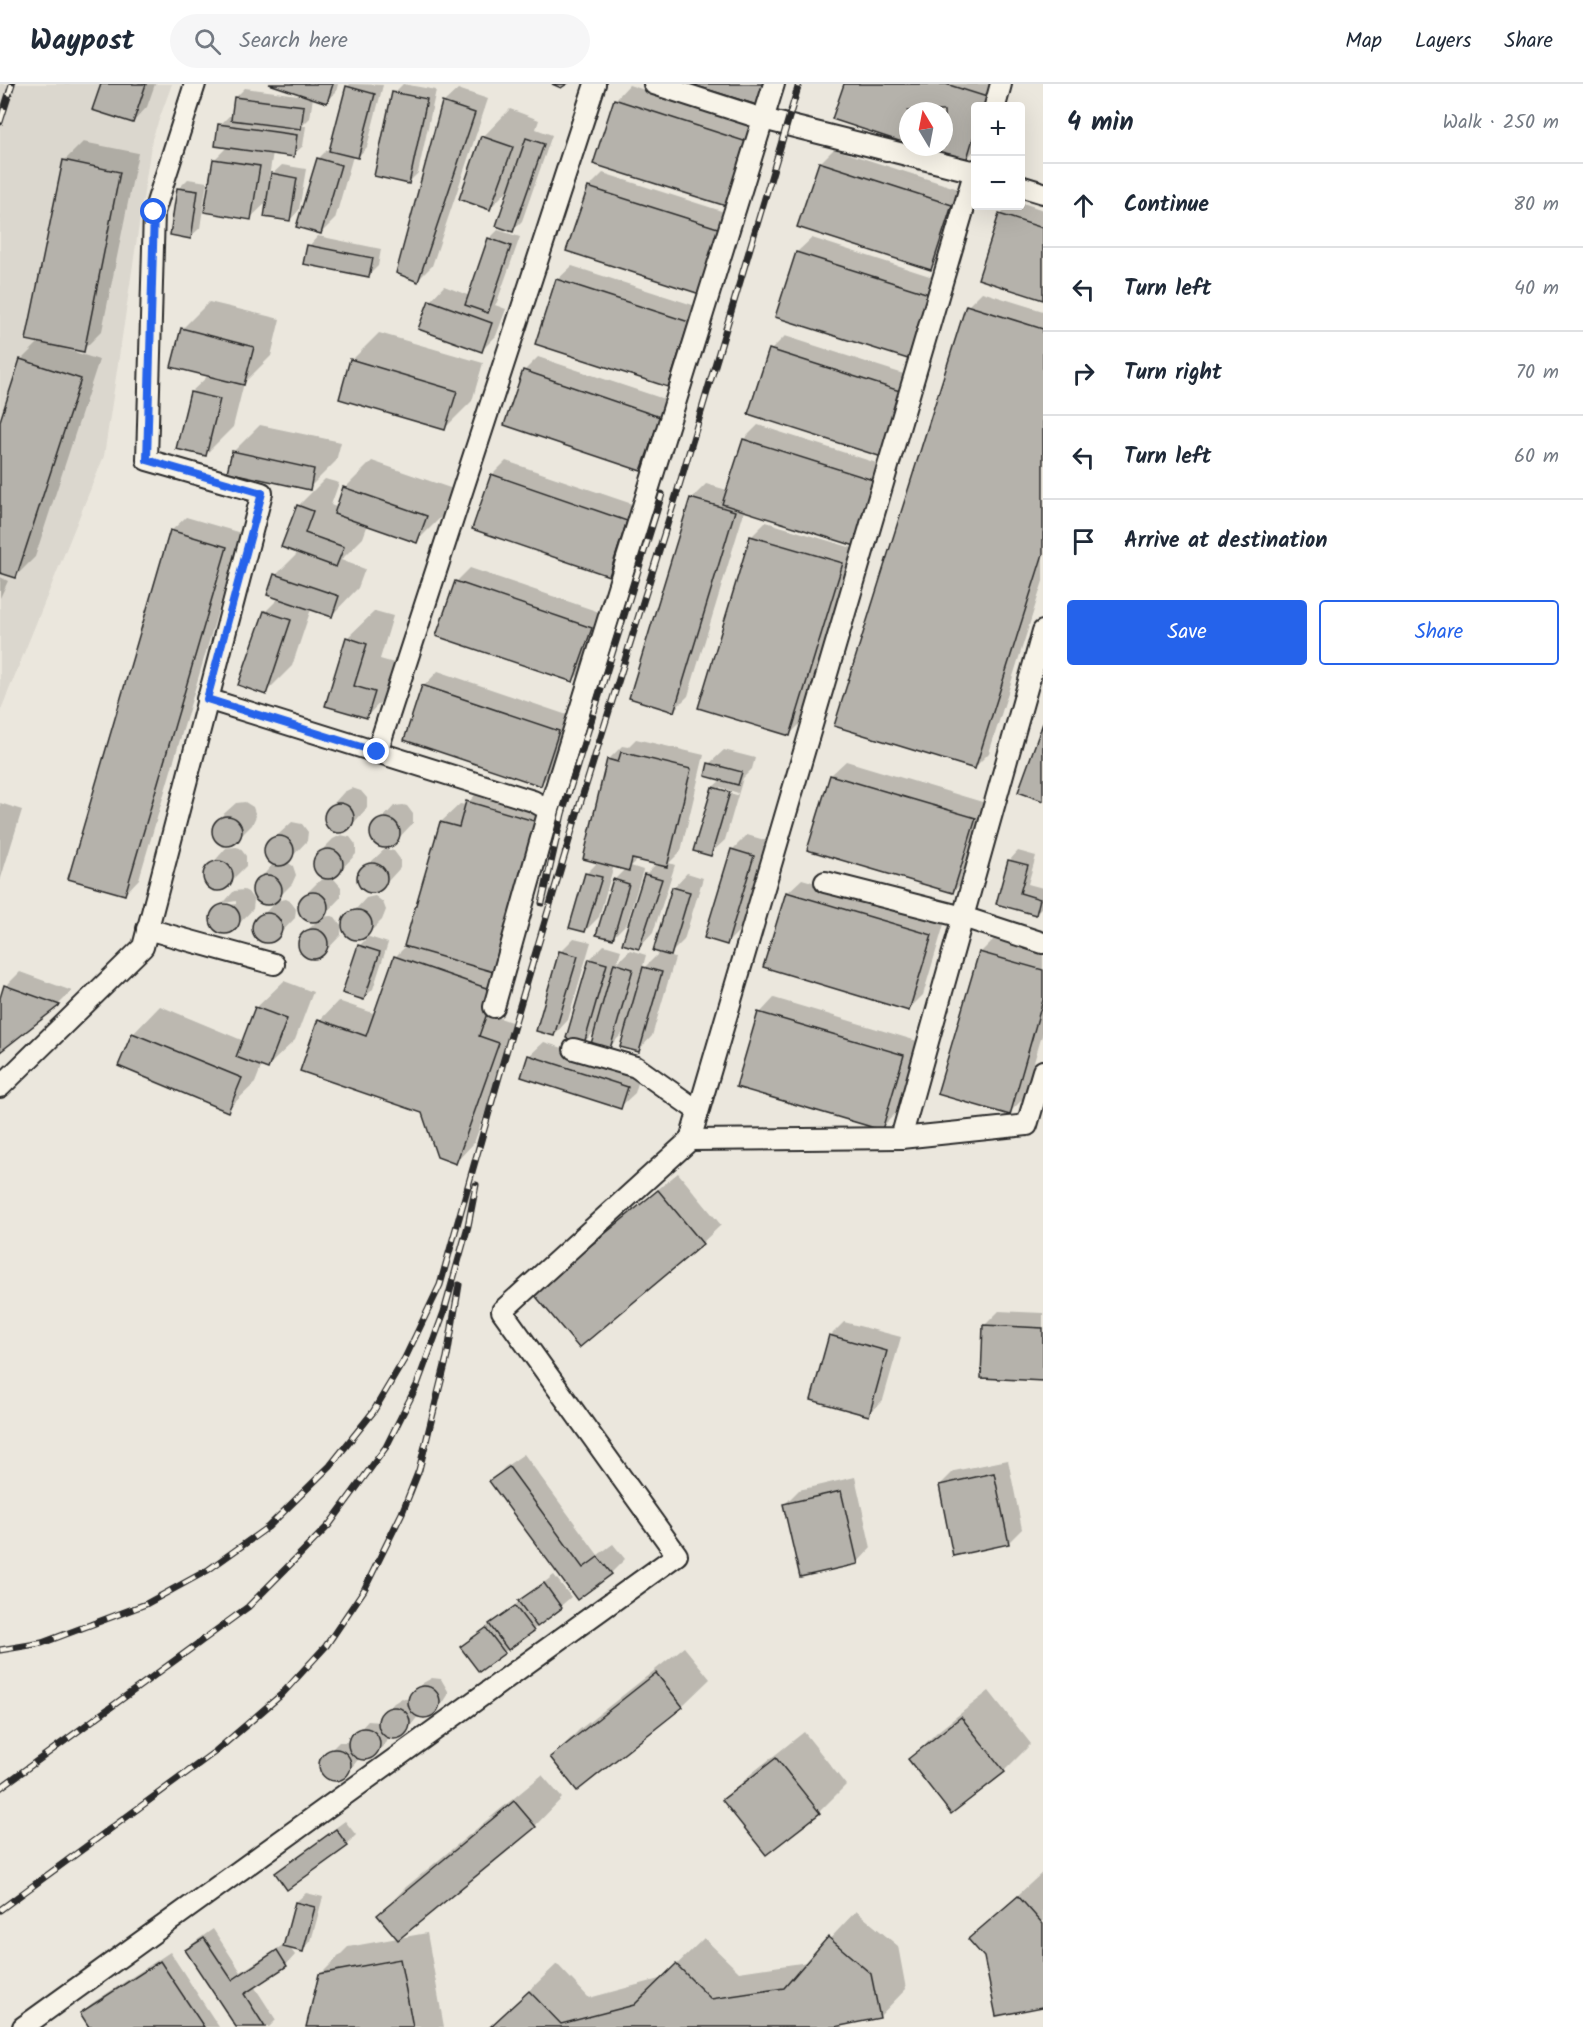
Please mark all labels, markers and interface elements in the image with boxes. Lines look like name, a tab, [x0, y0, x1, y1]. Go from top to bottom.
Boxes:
search box	[170, 14, 590, 68]
text: Waypost	[30, 19, 134, 64]
text: Search here	[239, 24, 348, 59]
icon: search	[191, 25, 224, 58]
text: Map	[1345, 25, 1382, 58]
text: Layers	[1415, 25, 1471, 58]
text: Share	[1504, 25, 1553, 58]
north arrow	[899, 102, 953, 156]
map controls	[971, 102, 1025, 210]
button: +	[971, 102, 1025, 156]
text: 4 min	[1067, 102, 1134, 144]
text: Walk · 250 m	[1443, 107, 1559, 139]
button: −	[971, 156, 1025, 210]
text: Continue	[1124, 188, 1209, 223]
icon: ahead	[1067, 189, 1100, 222]
text: 80 m	[1513, 189, 1559, 221]
route start	[140, 198, 166, 224]
text: Turn left	[1124, 272, 1211, 307]
icon: left	[1067, 273, 1100, 306]
text: 40 m	[1514, 273, 1559, 305]
text: Turn right	[1124, 356, 1222, 391]
icon: right	[1067, 357, 1100, 390]
text: 70 m	[1516, 357, 1559, 389]
text: Turn left	[1124, 440, 1211, 475]
icon: left	[1067, 441, 1100, 474]
text: 60 m	[1514, 441, 1559, 473]
text: Arrive at destination	[1124, 524, 1327, 559]
icon: arrive	[1067, 525, 1100, 558]
button: Save	[1067, 600, 1307, 665]
button: Share	[1319, 600, 1559, 665]
route end	[363, 738, 389, 764]

